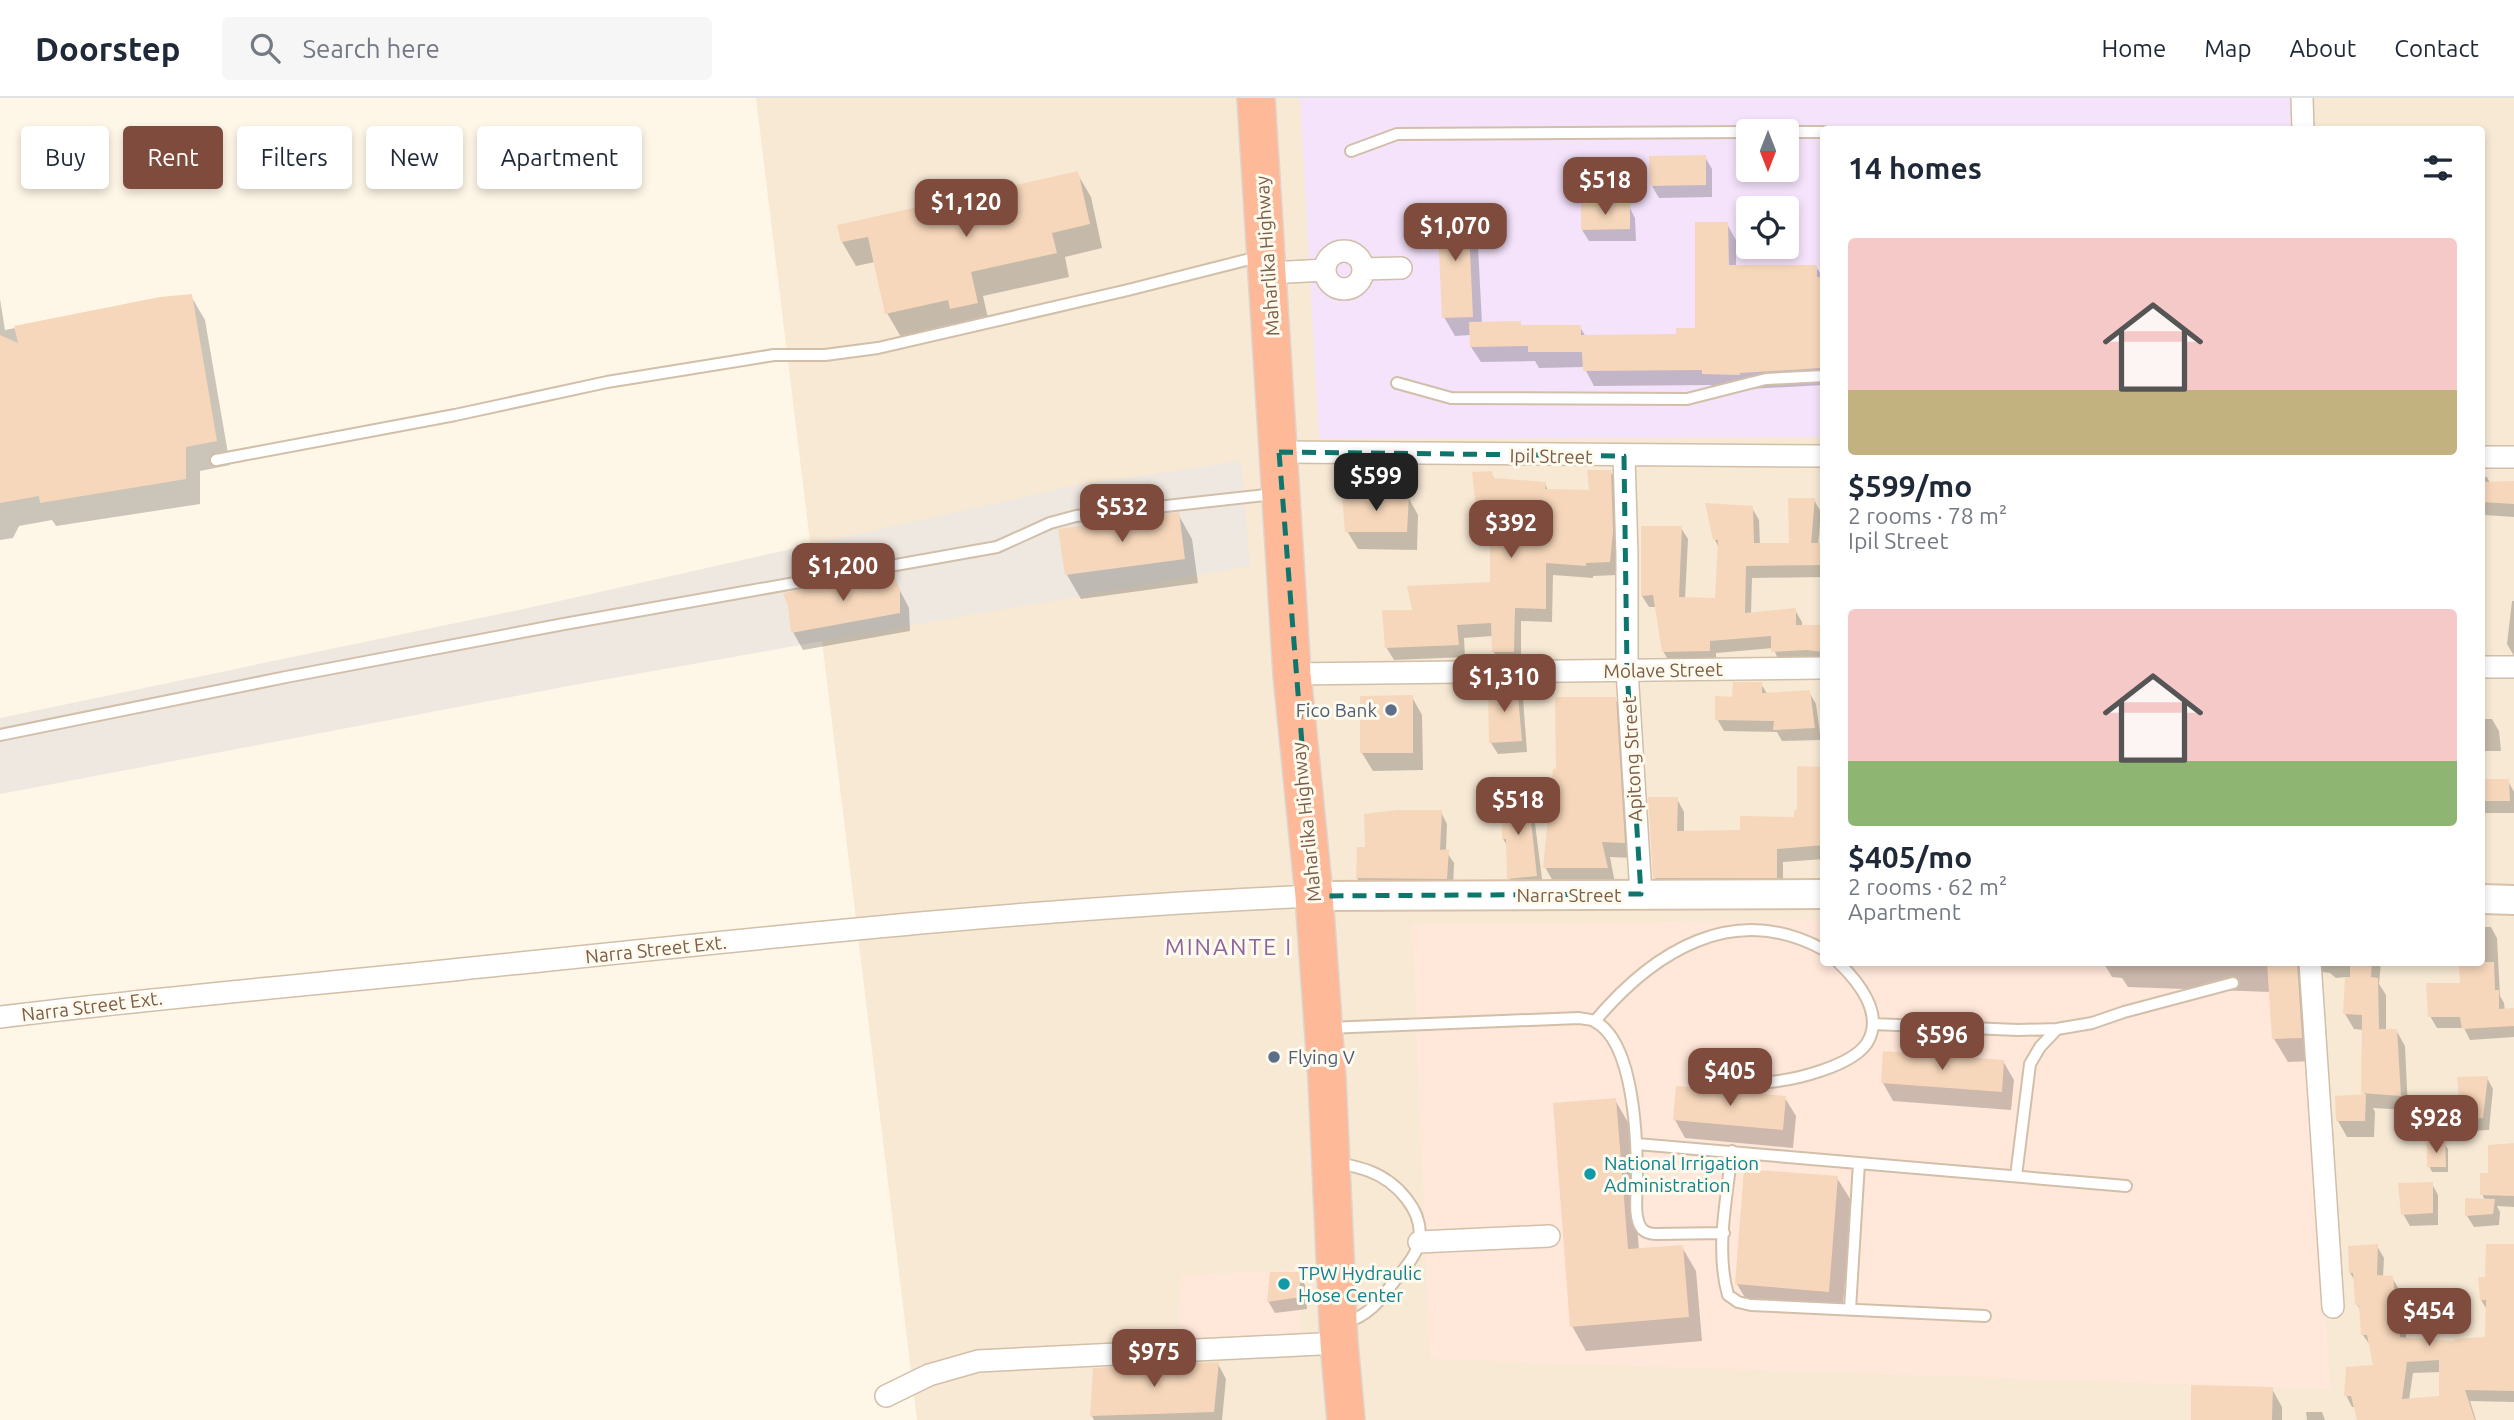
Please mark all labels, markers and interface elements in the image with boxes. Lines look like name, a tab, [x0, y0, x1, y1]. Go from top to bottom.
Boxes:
search box	[222, 17, 712, 80]
icon: search	[246, 29, 284, 67]
text: Doorstep	[35, 30, 180, 67]
text: Search here	[302, 34, 440, 63]
text: Home	[2101, 35, 2166, 62]
text: Map	[2204, 35, 2251, 62]
text: About	[2289, 35, 2356, 62]
text: Contact	[2394, 35, 2479, 62]
north arrow	[1736, 119, 1799, 182]
map controls	[1736, 119, 1799, 259]
chip: Buy	[21, 126, 109, 189]
chip: Rent	[123, 126, 223, 189]
chip: Filters	[237, 126, 352, 189]
chip: New	[366, 126, 463, 189]
chip: Apartment	[477, 126, 642, 189]
icon: filters	[2419, 149, 2457, 187]
text: 14 homes	[1848, 151, 1982, 185]
pin: $518	[1564, 158, 1646, 217]
text: $518	[1579, 167, 1631, 192]
street label: Maharlika Highway	[1250, 175, 1284, 337]
pin: $1,120	[909, 180, 1023, 239]
text: $1,120	[931, 189, 1001, 214]
button: locate	[1736, 196, 1799, 259]
pin: $1,070	[1398, 204, 1512, 263]
text: $1,070	[1420, 213, 1490, 238]
icon: home	[2090, 284, 2216, 410]
street label: Ipil Street	[1509, 444, 1593, 468]
pin: $599	[1335, 454, 1417, 513]
text: $599	[1350, 463, 1402, 488]
text: $599/mo	[1848, 469, 1972, 503]
pin: $532	[1081, 484, 1163, 544]
text: $532	[1096, 494, 1148, 519]
pin: $392	[1470, 500, 1552, 560]
text: 2 rooms · 78 m²	[1848, 503, 2007, 528]
text: $392	[1485, 510, 1537, 535]
text: Ipil Street	[1848, 528, 1948, 553]
pin: $1,200	[786, 544, 900, 603]
text: $1,200	[808, 553, 878, 578]
pin: $1,310	[1447, 654, 1561, 714]
icon: home	[2090, 655, 2216, 781]
street label: Molave Street	[1603, 658, 1723, 682]
text: $1,310	[1469, 664, 1539, 689]
street label: Apitong Street	[1618, 695, 1646, 822]
place label: Fico Bank	[1296, 699, 1377, 721]
marker: Fico Bank	[1383, 702, 1399, 718]
street label: Maharlika Highway	[1287, 741, 1325, 903]
pin: $518	[1477, 778, 1559, 837]
text: $518	[1492, 787, 1544, 812]
text: $405/mo	[1848, 840, 1972, 874]
text: 2 rooms · 62 m²	[1848, 874, 2007, 899]
street label: Narra Street	[1517, 884, 1622, 906]
text: Apartment	[1848, 899, 1961, 924]
street label: Narra Street Ext.	[584, 931, 728, 967]
district label: MINANTE I	[1165, 934, 1293, 959]
street label: Narra Street Ext.	[20, 986, 164, 1026]
pin: $596	[1901, 1012, 1983, 1072]
text: $596	[1916, 1022, 1968, 1047]
place label: Flying V	[1288, 1046, 1355, 1068]
pin: $405	[1689, 1048, 1771, 1108]
marker: Flying V	[1266, 1049, 1282, 1065]
text: $405	[1704, 1058, 1756, 1083]
pin: $928	[2395, 1096, 2477, 1155]
text: $928	[2410, 1105, 2462, 1130]
place label: National Irrigation Administration	[1604, 1152, 1759, 1196]
marker: National Irrigation Administration	[1582, 1166, 1598, 1182]
place label: TPW Hydraulic Hose Center	[1298, 1262, 1422, 1306]
marker: TPW Hydraulic Hose Center	[1276, 1276, 1292, 1292]
pin: $454	[2388, 1288, 2470, 1348]
text: $454	[2403, 1298, 2455, 1323]
pin: $975	[1113, 1330, 1195, 1389]
text: $975	[1128, 1339, 1180, 1364]

